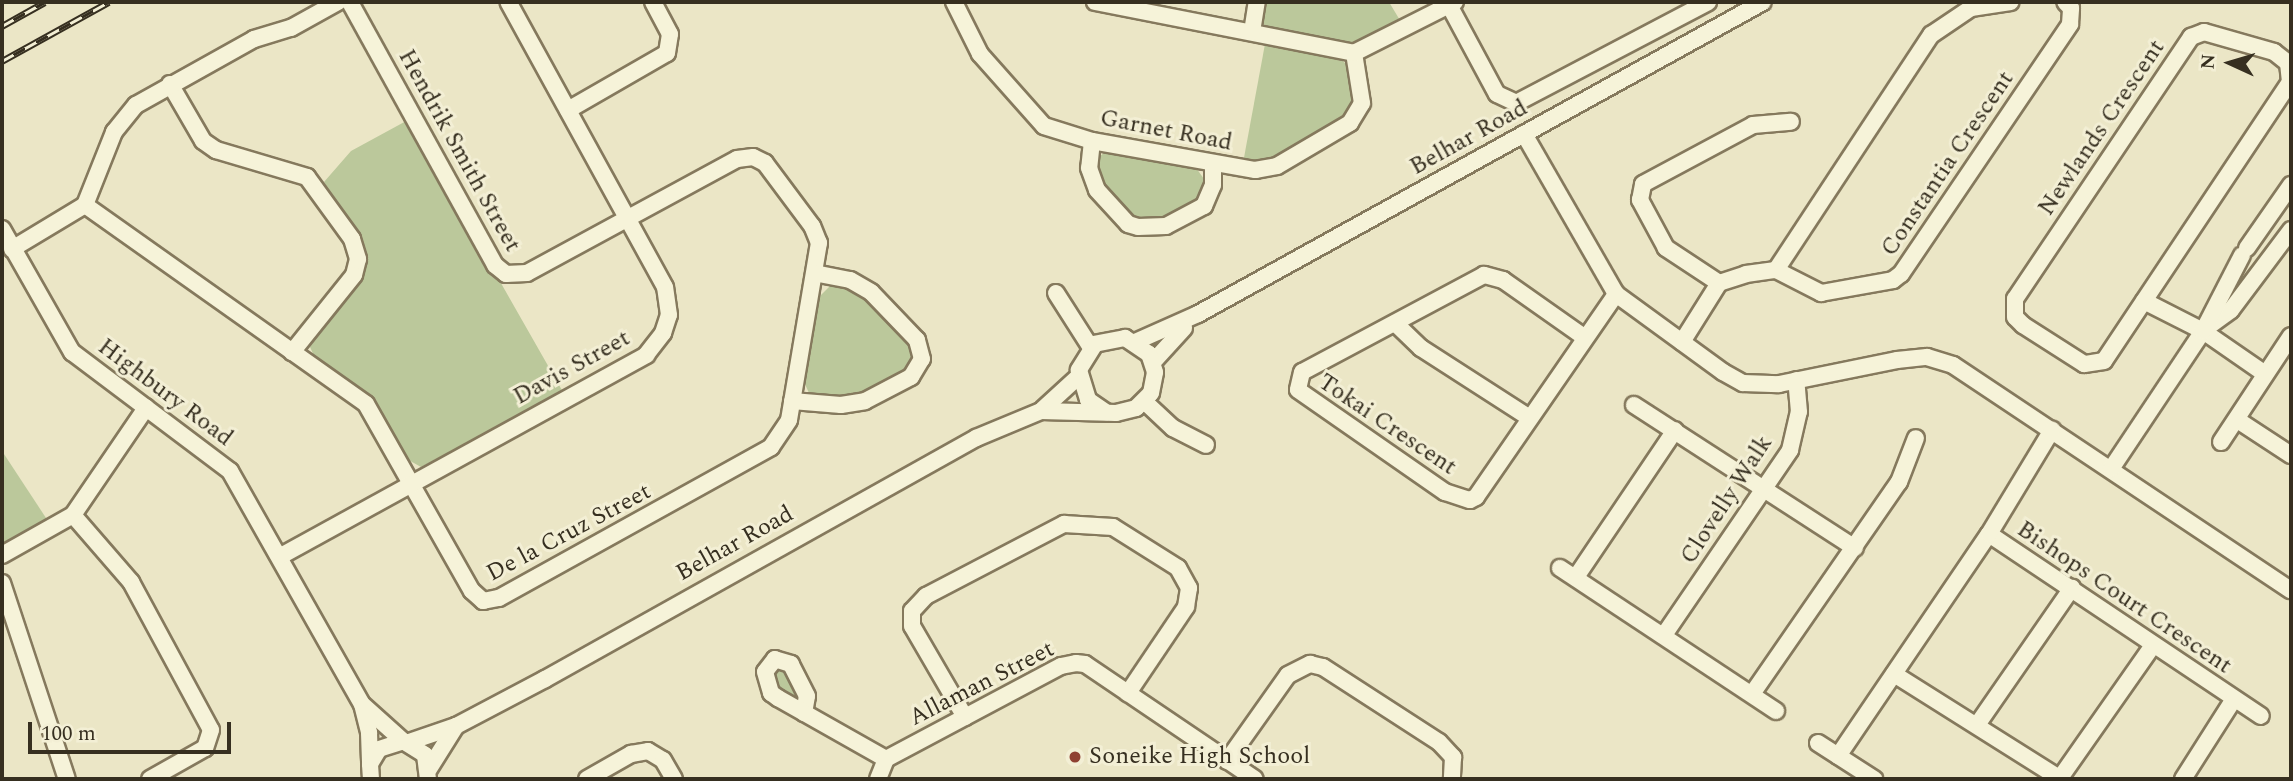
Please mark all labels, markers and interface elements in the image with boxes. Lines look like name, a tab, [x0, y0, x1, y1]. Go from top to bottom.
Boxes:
north arrow	[2195, 28, 2265, 98]
street label: Newlands Crescent	[2032, 35, 2172, 221]
street label: Hendrik Smith Street	[391, 45, 527, 257]
text: N	[2194, 53, 2224, 70]
street label: Constantia Crescent	[1875, 66, 2021, 262]
street label: Belhar Road	[1405, 94, 1533, 182]
street label: Garnet Road	[1098, 104, 1234, 158]
street label: Davis Street	[509, 324, 635, 412]
street label: Highbury Road	[92, 333, 238, 453]
street label: Tokai Crescent	[1312, 368, 1462, 482]
street label: Clovelly Walk	[1675, 430, 1779, 570]
street label: De la Cruz Street	[482, 478, 656, 588]
street label: Belhar Road	[671, 500, 799, 588]
street label: Bishops Court Crescent	[2011, 515, 2237, 681]
street label: Allaman Street	[905, 635, 1059, 733]
scale bar	[32, 708, 234, 752]
text: 100 m	[41, 718, 96, 750]
place label: Soneike High School	[1089, 743, 1310, 771]
marker: Soneike High School	[1067, 749, 1083, 765]

